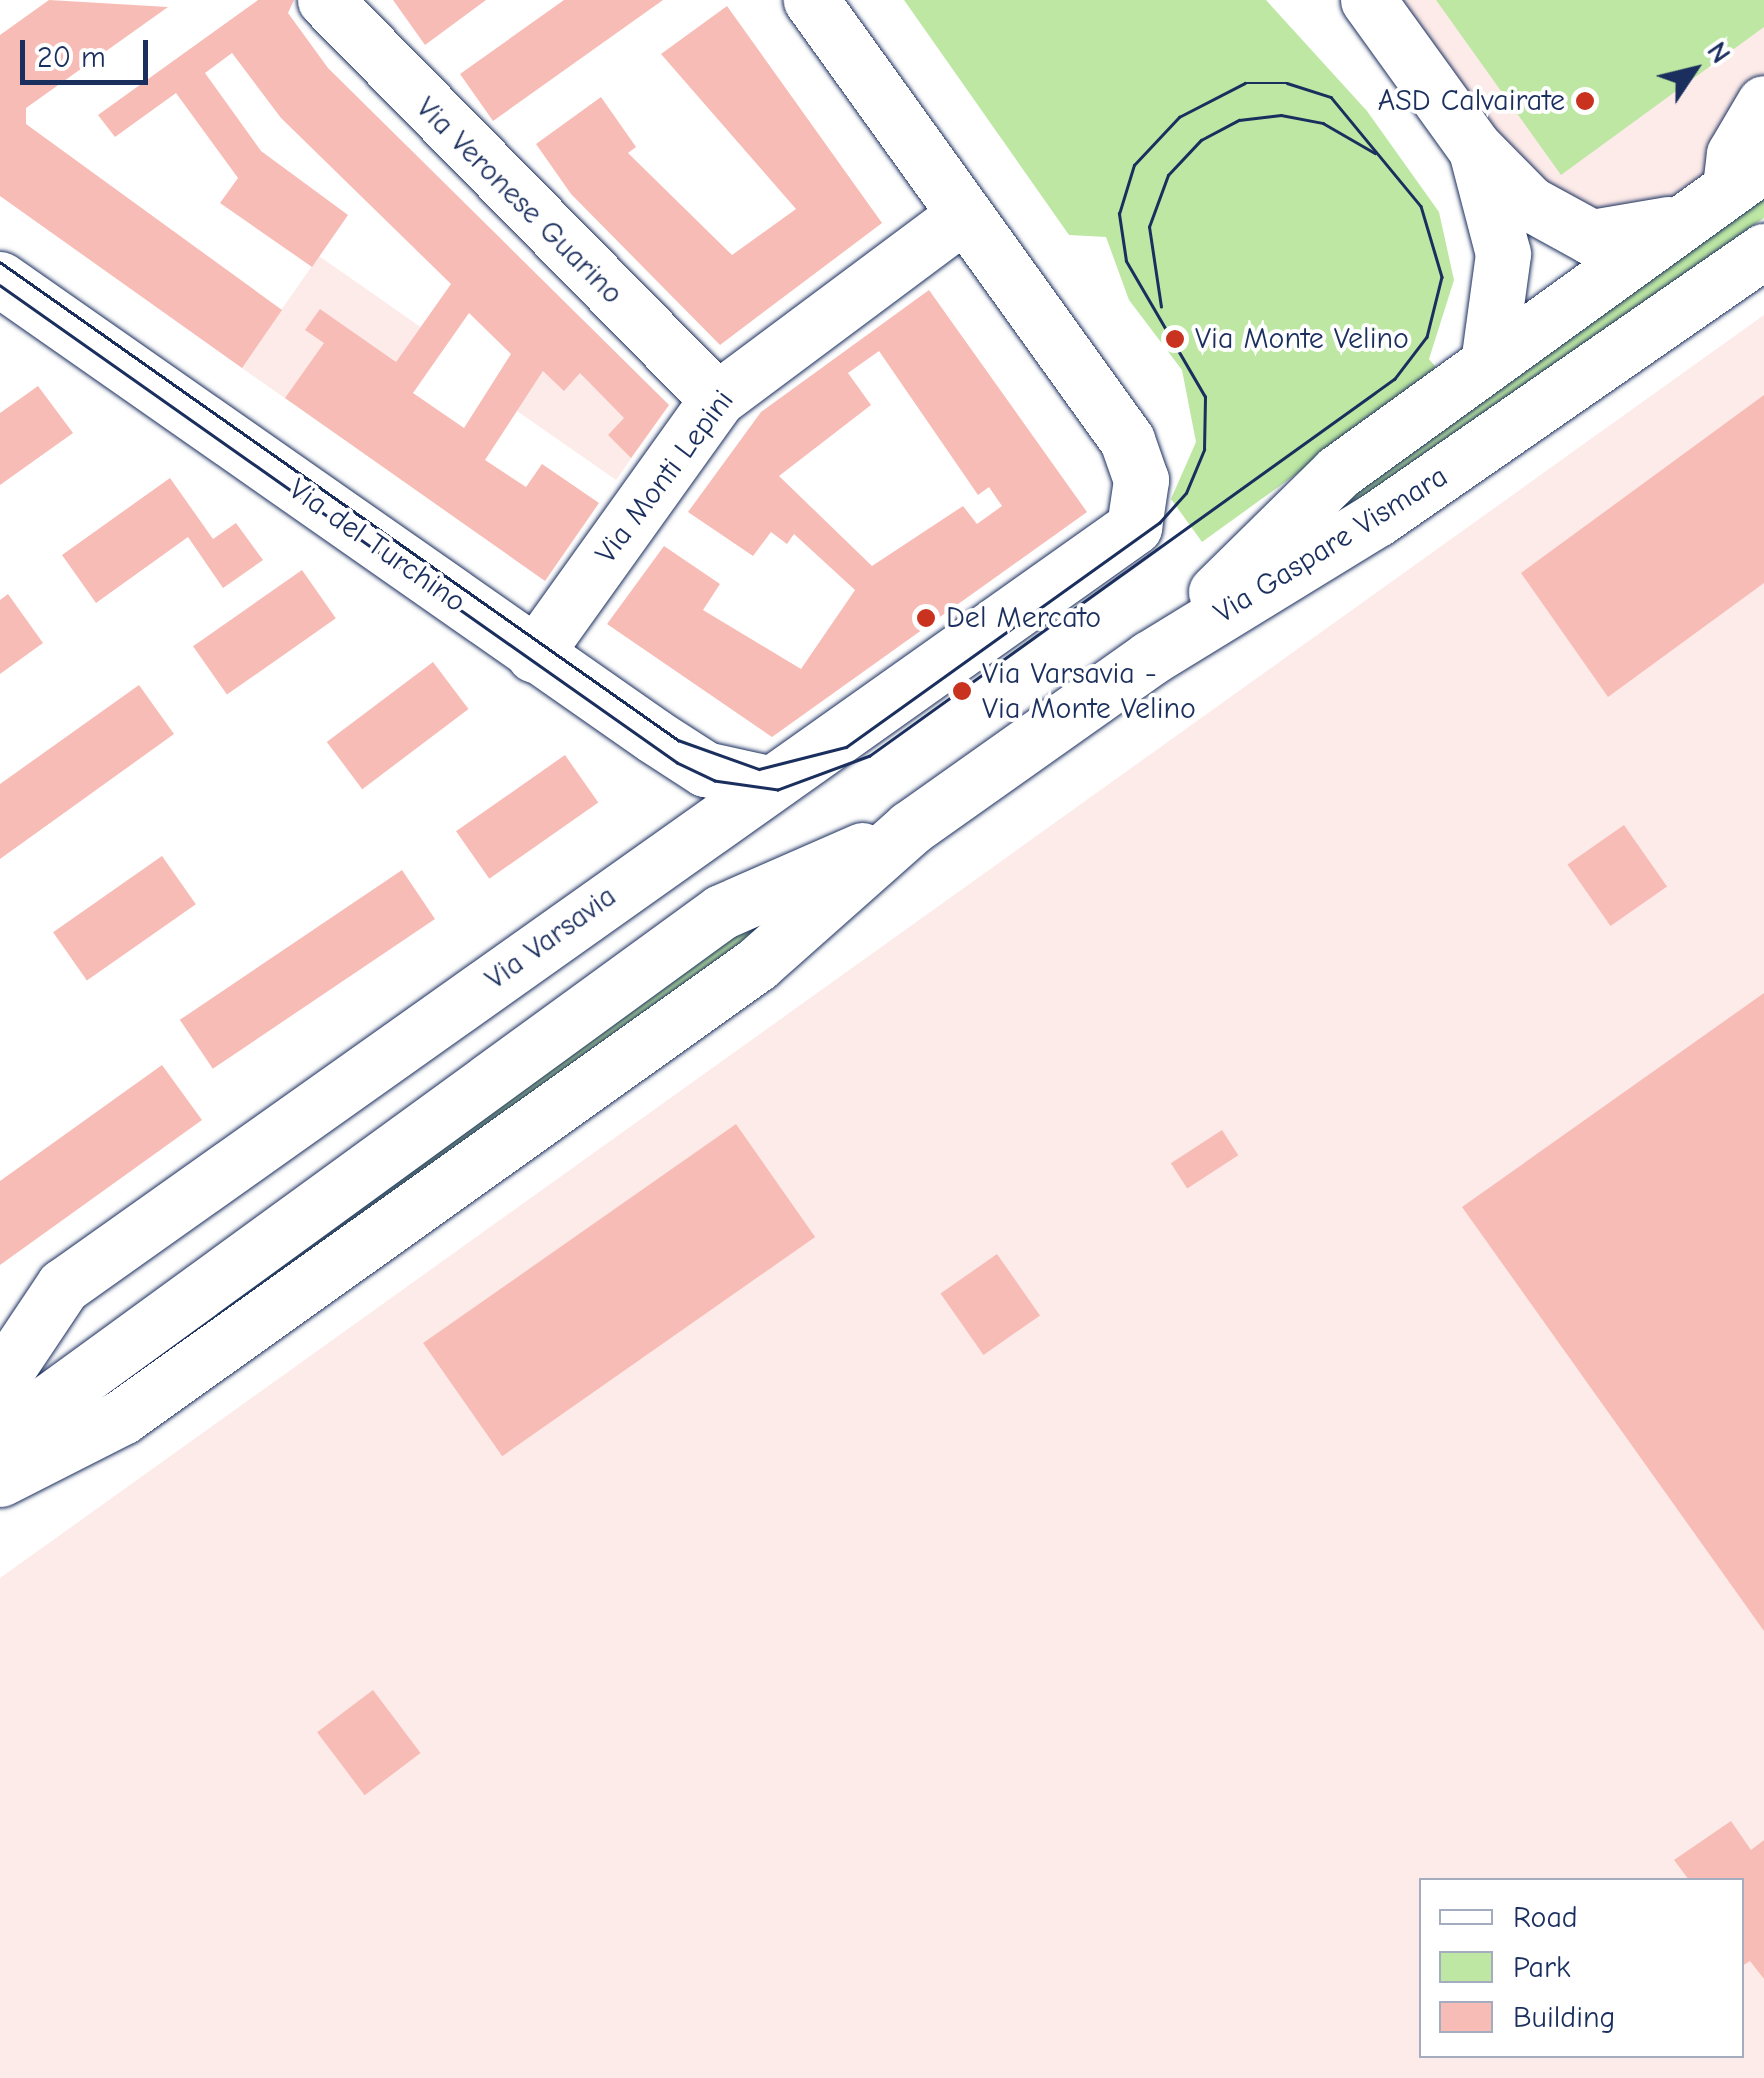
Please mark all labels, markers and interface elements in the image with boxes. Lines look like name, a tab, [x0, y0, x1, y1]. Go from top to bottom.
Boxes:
scale bar	[25, 20, 152, 82]
north arrow	[1644, 20, 1744, 120]
text: N	[1700, 36, 1737, 69]
text: 20 m	[37, 40, 106, 75]
place label: ASD Calvairate	[1378, 83, 1565, 119]
street label: Via Veronese Guarino	[408, 90, 630, 312]
marker: ASD Calvairate	[1574, 90, 1596, 112]
place label: Via Monte Velino	[1195, 321, 1409, 357]
marker: Via Monte Velino	[1164, 328, 1186, 350]
street label: Via Monti Lepini	[588, 383, 742, 571]
street label: Via Gaspare Vismara	[1208, 459, 1454, 631]
street label: Via del Turchino	[282, 472, 472, 620]
place label: Del Mercato	[946, 600, 1101, 636]
marker: Del Mercato	[915, 607, 937, 629]
place label: Via Varsavia - Via Monte Velino	[982, 656, 1196, 726]
marker: Via Varsavia - Via Monte Velino	[951, 680, 973, 702]
street label: Via Varsavia	[479, 879, 623, 997]
legend	[1419, 1878, 1744, 2058]
text: Road	[1513, 1900, 1578, 1935]
text: Park	[1513, 1950, 1570, 1985]
text: Building	[1513, 2000, 1616, 2035]

